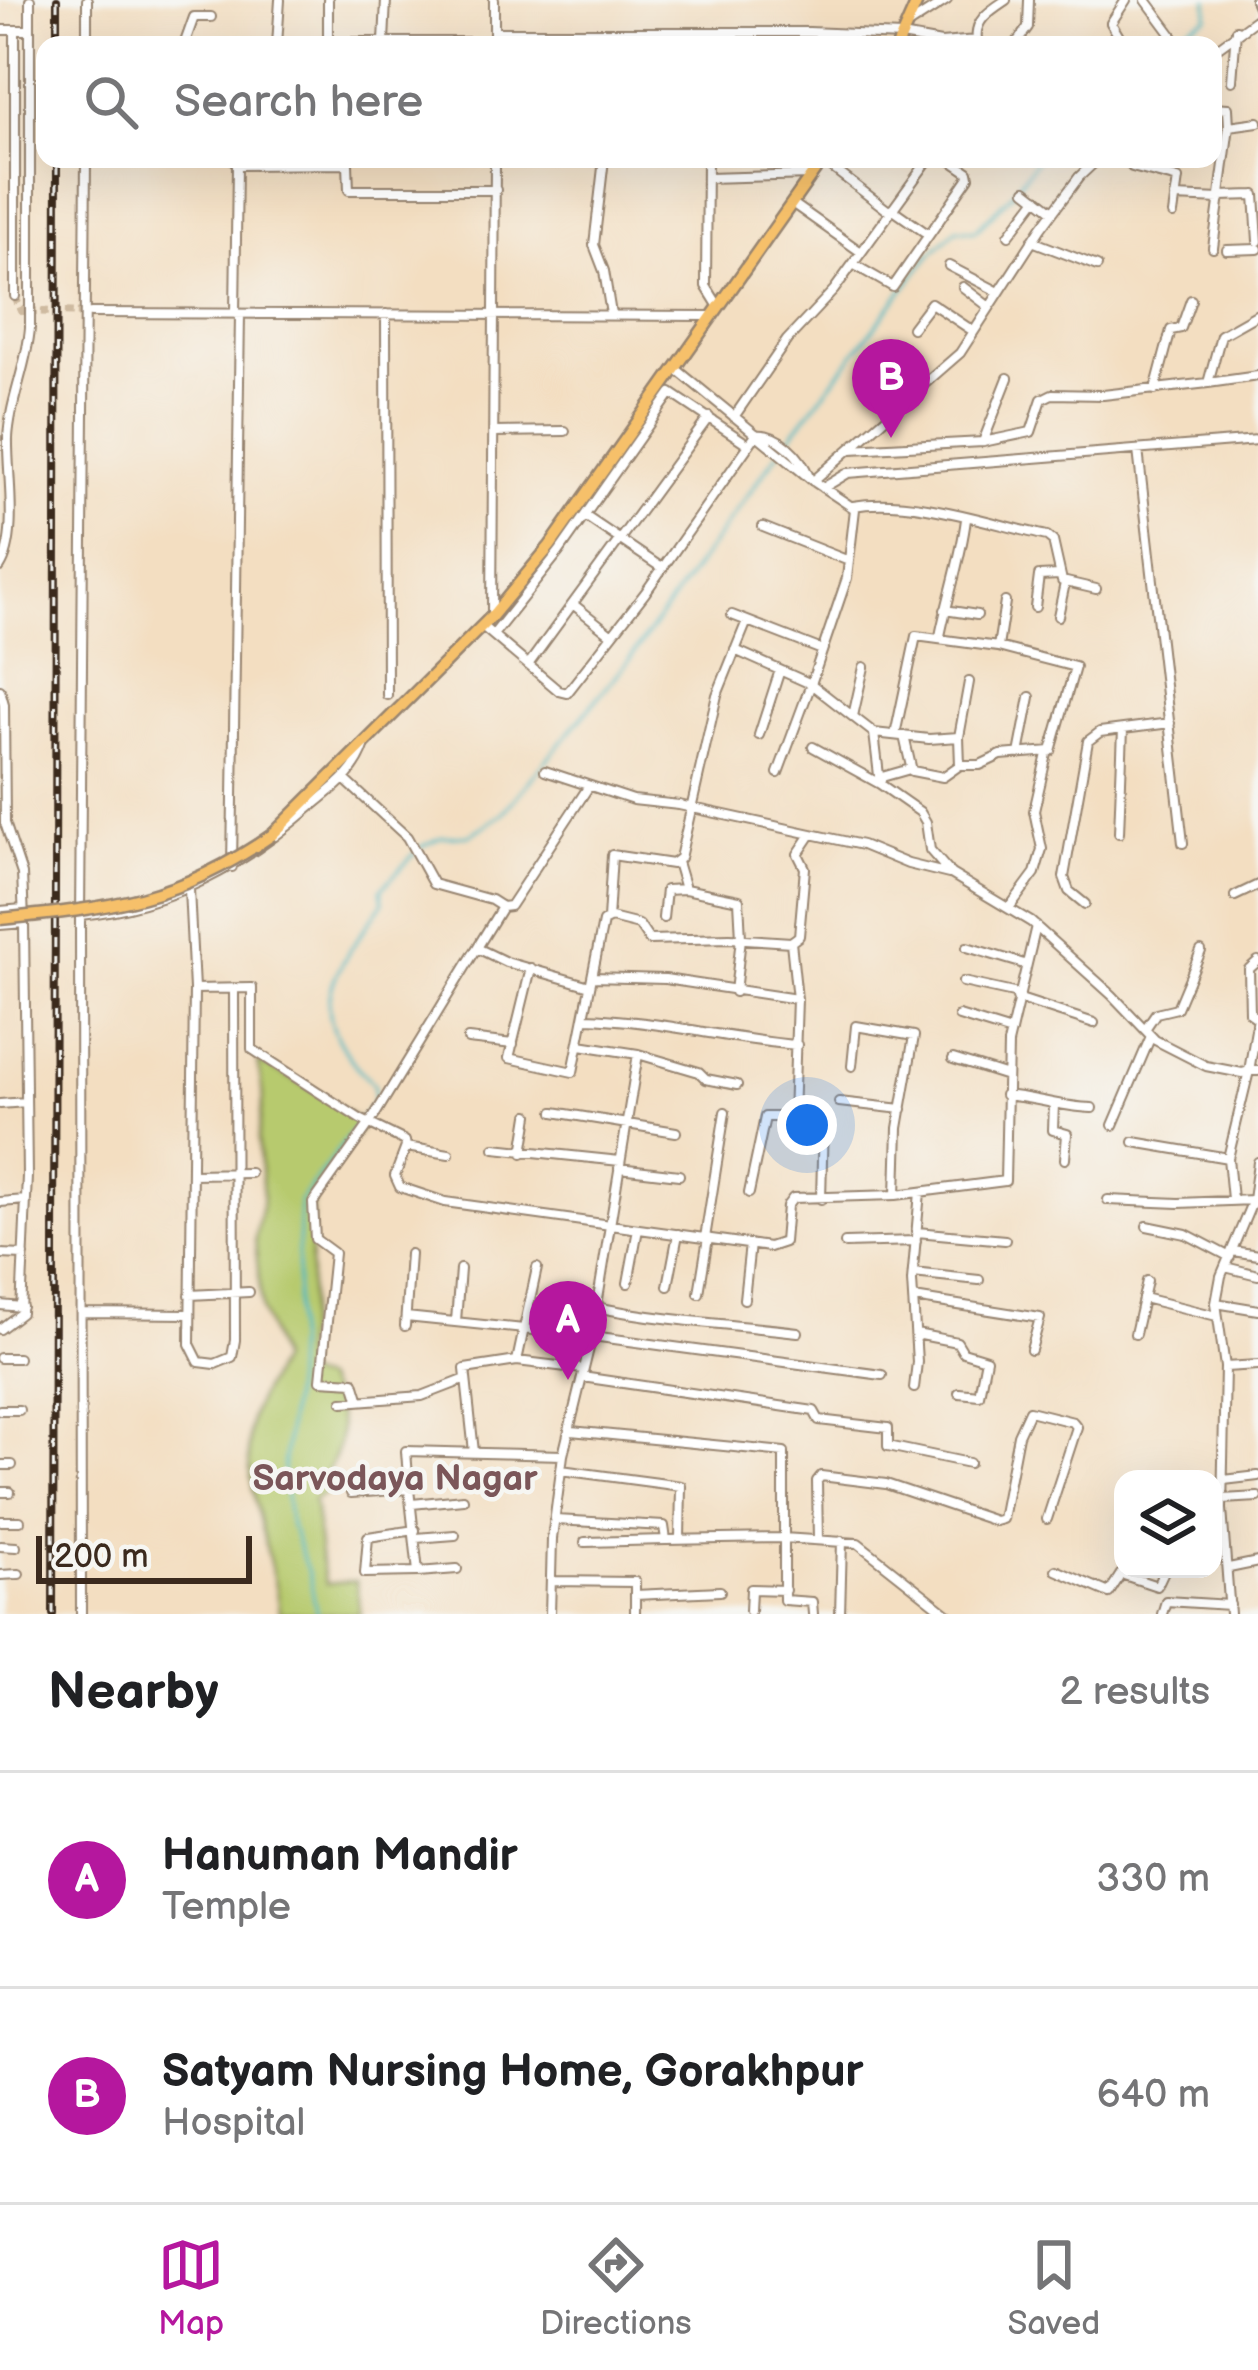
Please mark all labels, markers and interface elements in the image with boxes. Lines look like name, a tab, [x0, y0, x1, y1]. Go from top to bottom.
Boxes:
search box	[36, 36, 1222, 168]
icon: search	[78, 69, 144, 135]
text: Search here	[174, 75, 423, 130]
pin: B	[852, 339, 930, 438]
your location	[777, 1095, 837, 1155]
pin: A	[529, 1281, 607, 1380]
district label: Sarvodaya Nagar	[252, 1458, 538, 1501]
map controls	[1114, 1470, 1222, 1578]
button: layers	[1114, 1470, 1222, 1578]
scale bar	[36, 1530, 252, 1583]
text: 200 m	[54, 1537, 148, 1577]
text: Nearby	[48, 1662, 219, 1723]
text: 2 results	[1059, 1669, 1210, 1716]
text: Hanuman Mandir	[162, 1829, 518, 1884]
text: A	[75, 1856, 99, 1903]
text: 330 m	[1096, 1856, 1210, 1903]
text: Temple	[162, 1884, 291, 1931]
text: Satyam Nursing Home, Gorakhpur	[162, 2045, 863, 2100]
text: B	[73, 2072, 101, 2119]
text: 640 m	[1097, 2072, 1210, 2119]
text: Hospital	[162, 2100, 305, 2147]
tab: Map	[158, 2232, 224, 2344]
tab: Directions	[540, 2232, 692, 2344]
tab: Saved	[1007, 2232, 1100, 2344]

